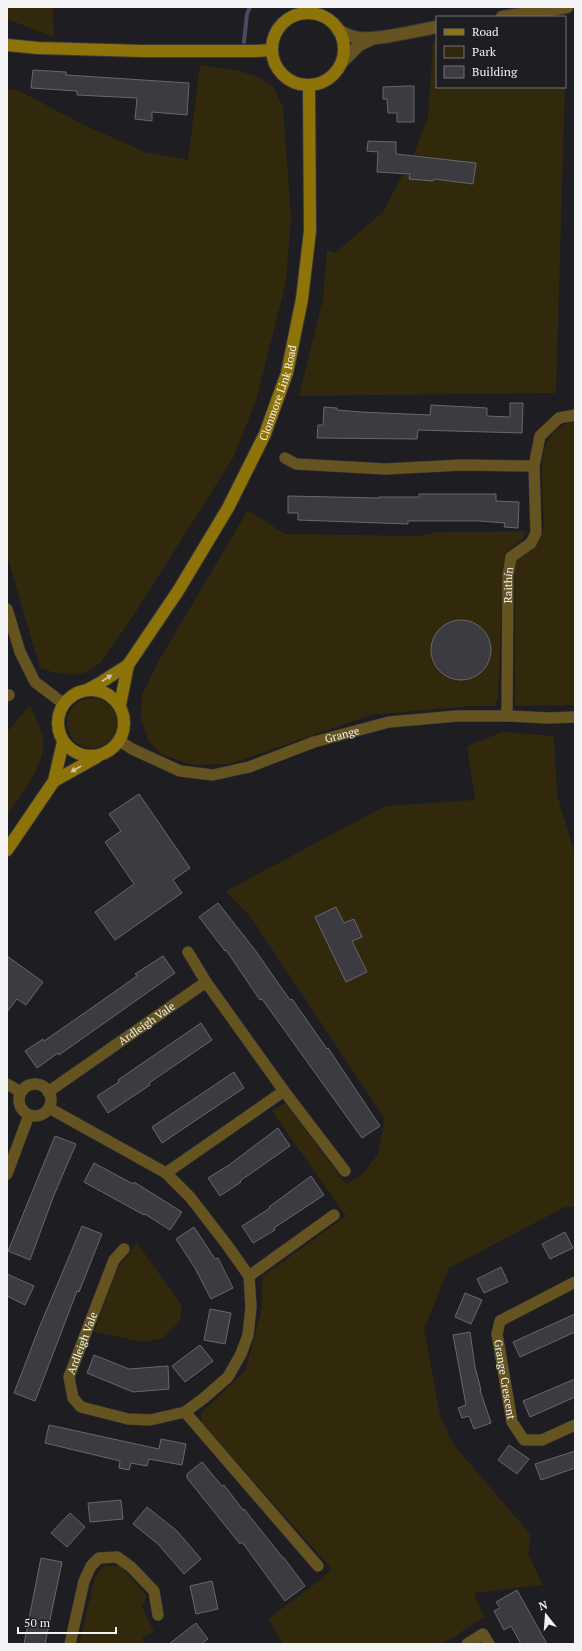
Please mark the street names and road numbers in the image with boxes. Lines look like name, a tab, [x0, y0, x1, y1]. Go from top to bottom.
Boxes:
street label: Clonmore Link Road	[256, 344, 300, 443]
street label: Raithín	[501, 565, 516, 603]
street label: Grange	[323, 723, 361, 746]
street label: Ardleigh Vale	[116, 999, 178, 1048]
street label: Ardleigh Vale	[64, 1309, 101, 1376]
street label: Grange Crescent	[491, 1339, 518, 1420]

